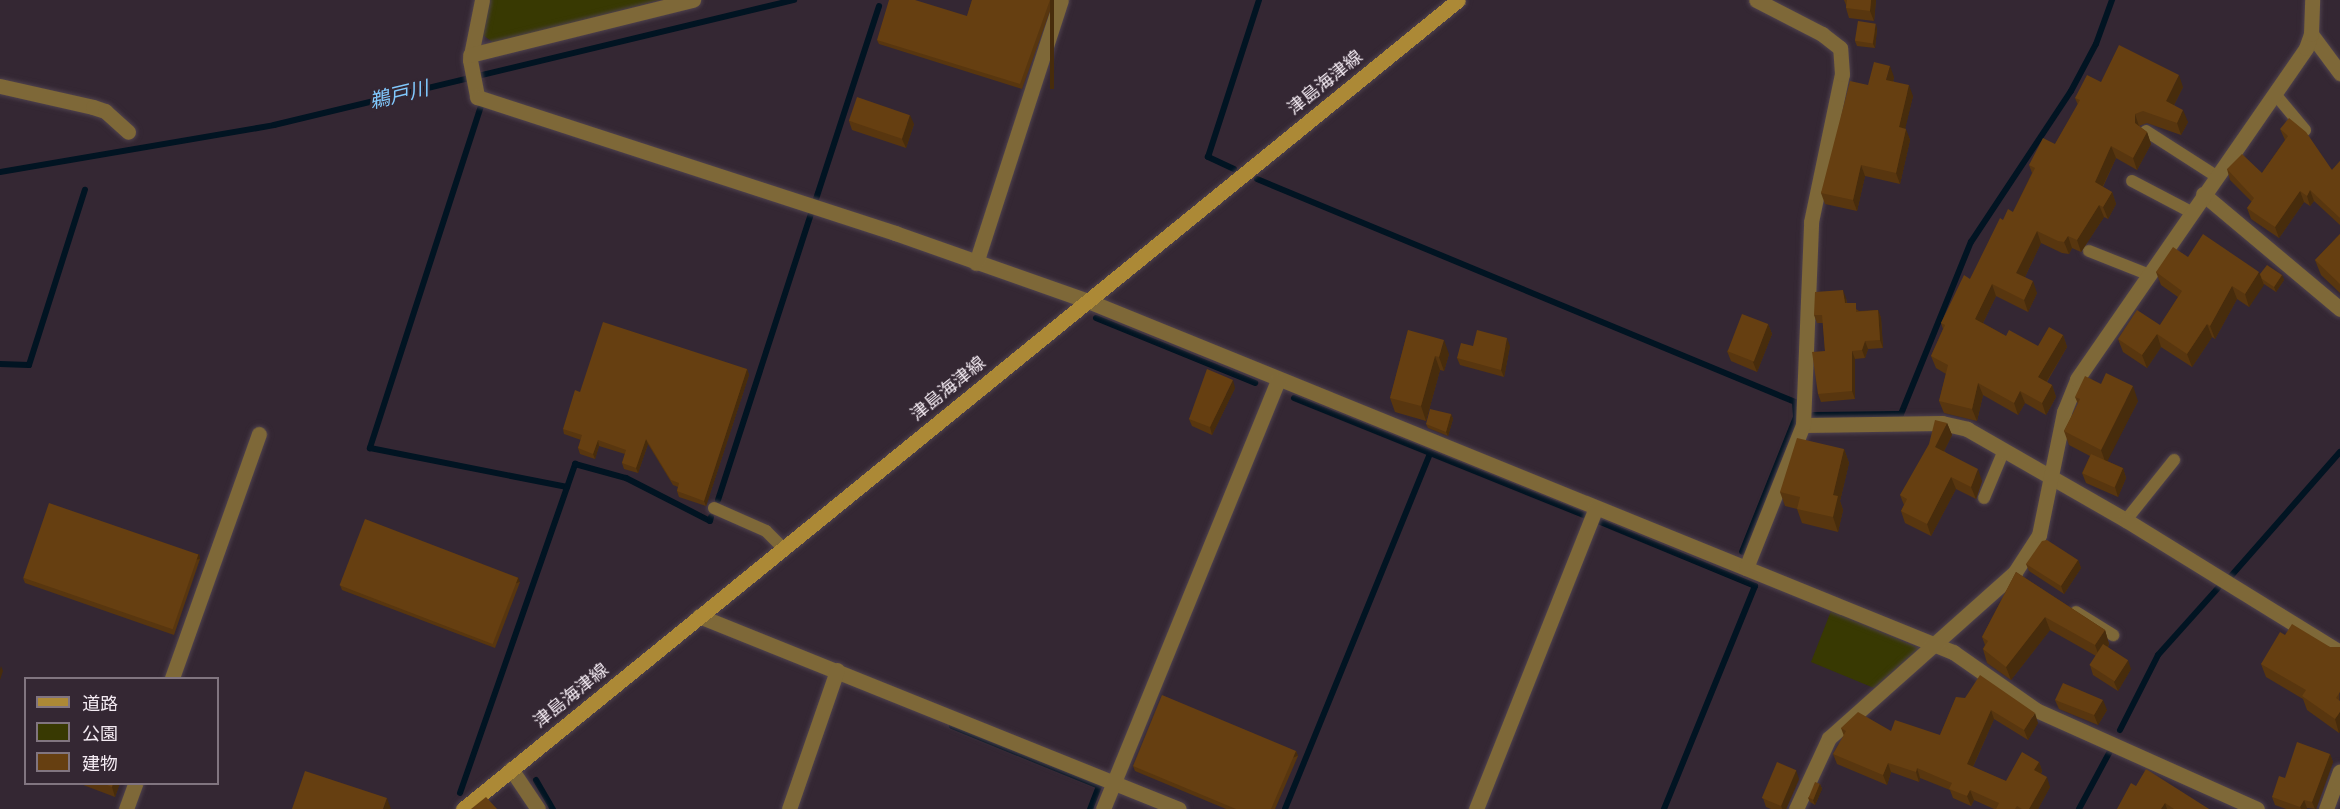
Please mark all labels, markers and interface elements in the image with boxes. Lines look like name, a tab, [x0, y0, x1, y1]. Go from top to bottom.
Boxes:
street label: 津島海津線	[1283, 46, 1367, 120]
water label: 鵜戸川	[367, 76, 431, 114]
street label: 津島海津線	[906, 352, 990, 426]
street label: 津島海津線	[529, 659, 613, 733]
legend	[24, 677, 219, 785]
text: 道路	[82, 693, 118, 715]
text: 公園	[82, 723, 118, 745]
text: 建物	[82, 753, 118, 775]

